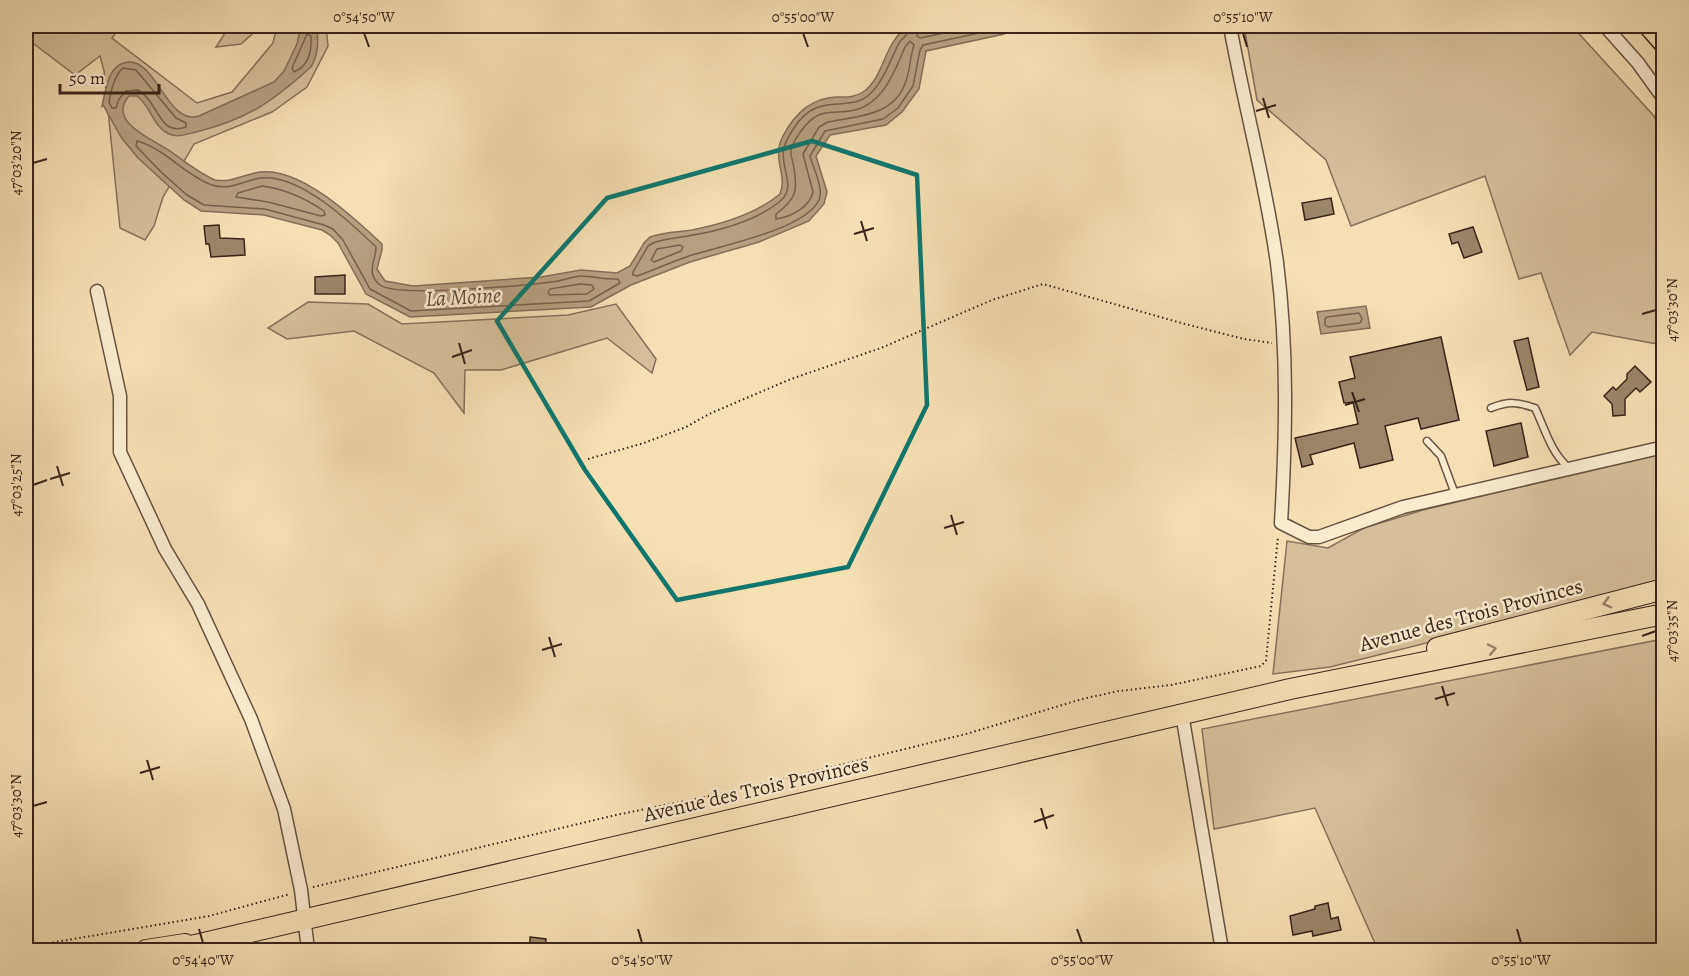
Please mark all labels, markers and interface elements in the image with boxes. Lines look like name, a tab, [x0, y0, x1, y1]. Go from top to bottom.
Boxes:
text: 0°54'50"W	[333, 7, 395, 27]
text: 0°55'00"W	[772, 7, 834, 27]
text: 0°55'10"W	[1213, 7, 1273, 27]
scale bar	[60, 57, 159, 95]
text: 50 m	[69, 66, 105, 90]
text: 47°03'20"N	[6, 130, 26, 195]
text: 47°03'30"N	[1662, 278, 1682, 342]
water label: La Moine	[425, 280, 502, 314]
text: 47°03'25"N	[6, 453, 26, 517]
street label: Avenue des Trois Provinces	[1355, 572, 1586, 659]
one-way arrow	[1602, 596, 1612, 609]
text: 47°03'35"N	[1662, 600, 1682, 662]
one-way arrow	[1487, 643, 1497, 656]
street label: Avenue des Trois Provinces	[640, 749, 871, 829]
text: 47°03'30"N	[6, 774, 26, 838]
text: 0°54'40"W	[172, 950, 234, 970]
text: 0°54'50"W	[611, 950, 673, 970]
text: 0°55'00"W	[1051, 950, 1113, 970]
text: 0°55'10"W	[1491, 950, 1551, 970]

